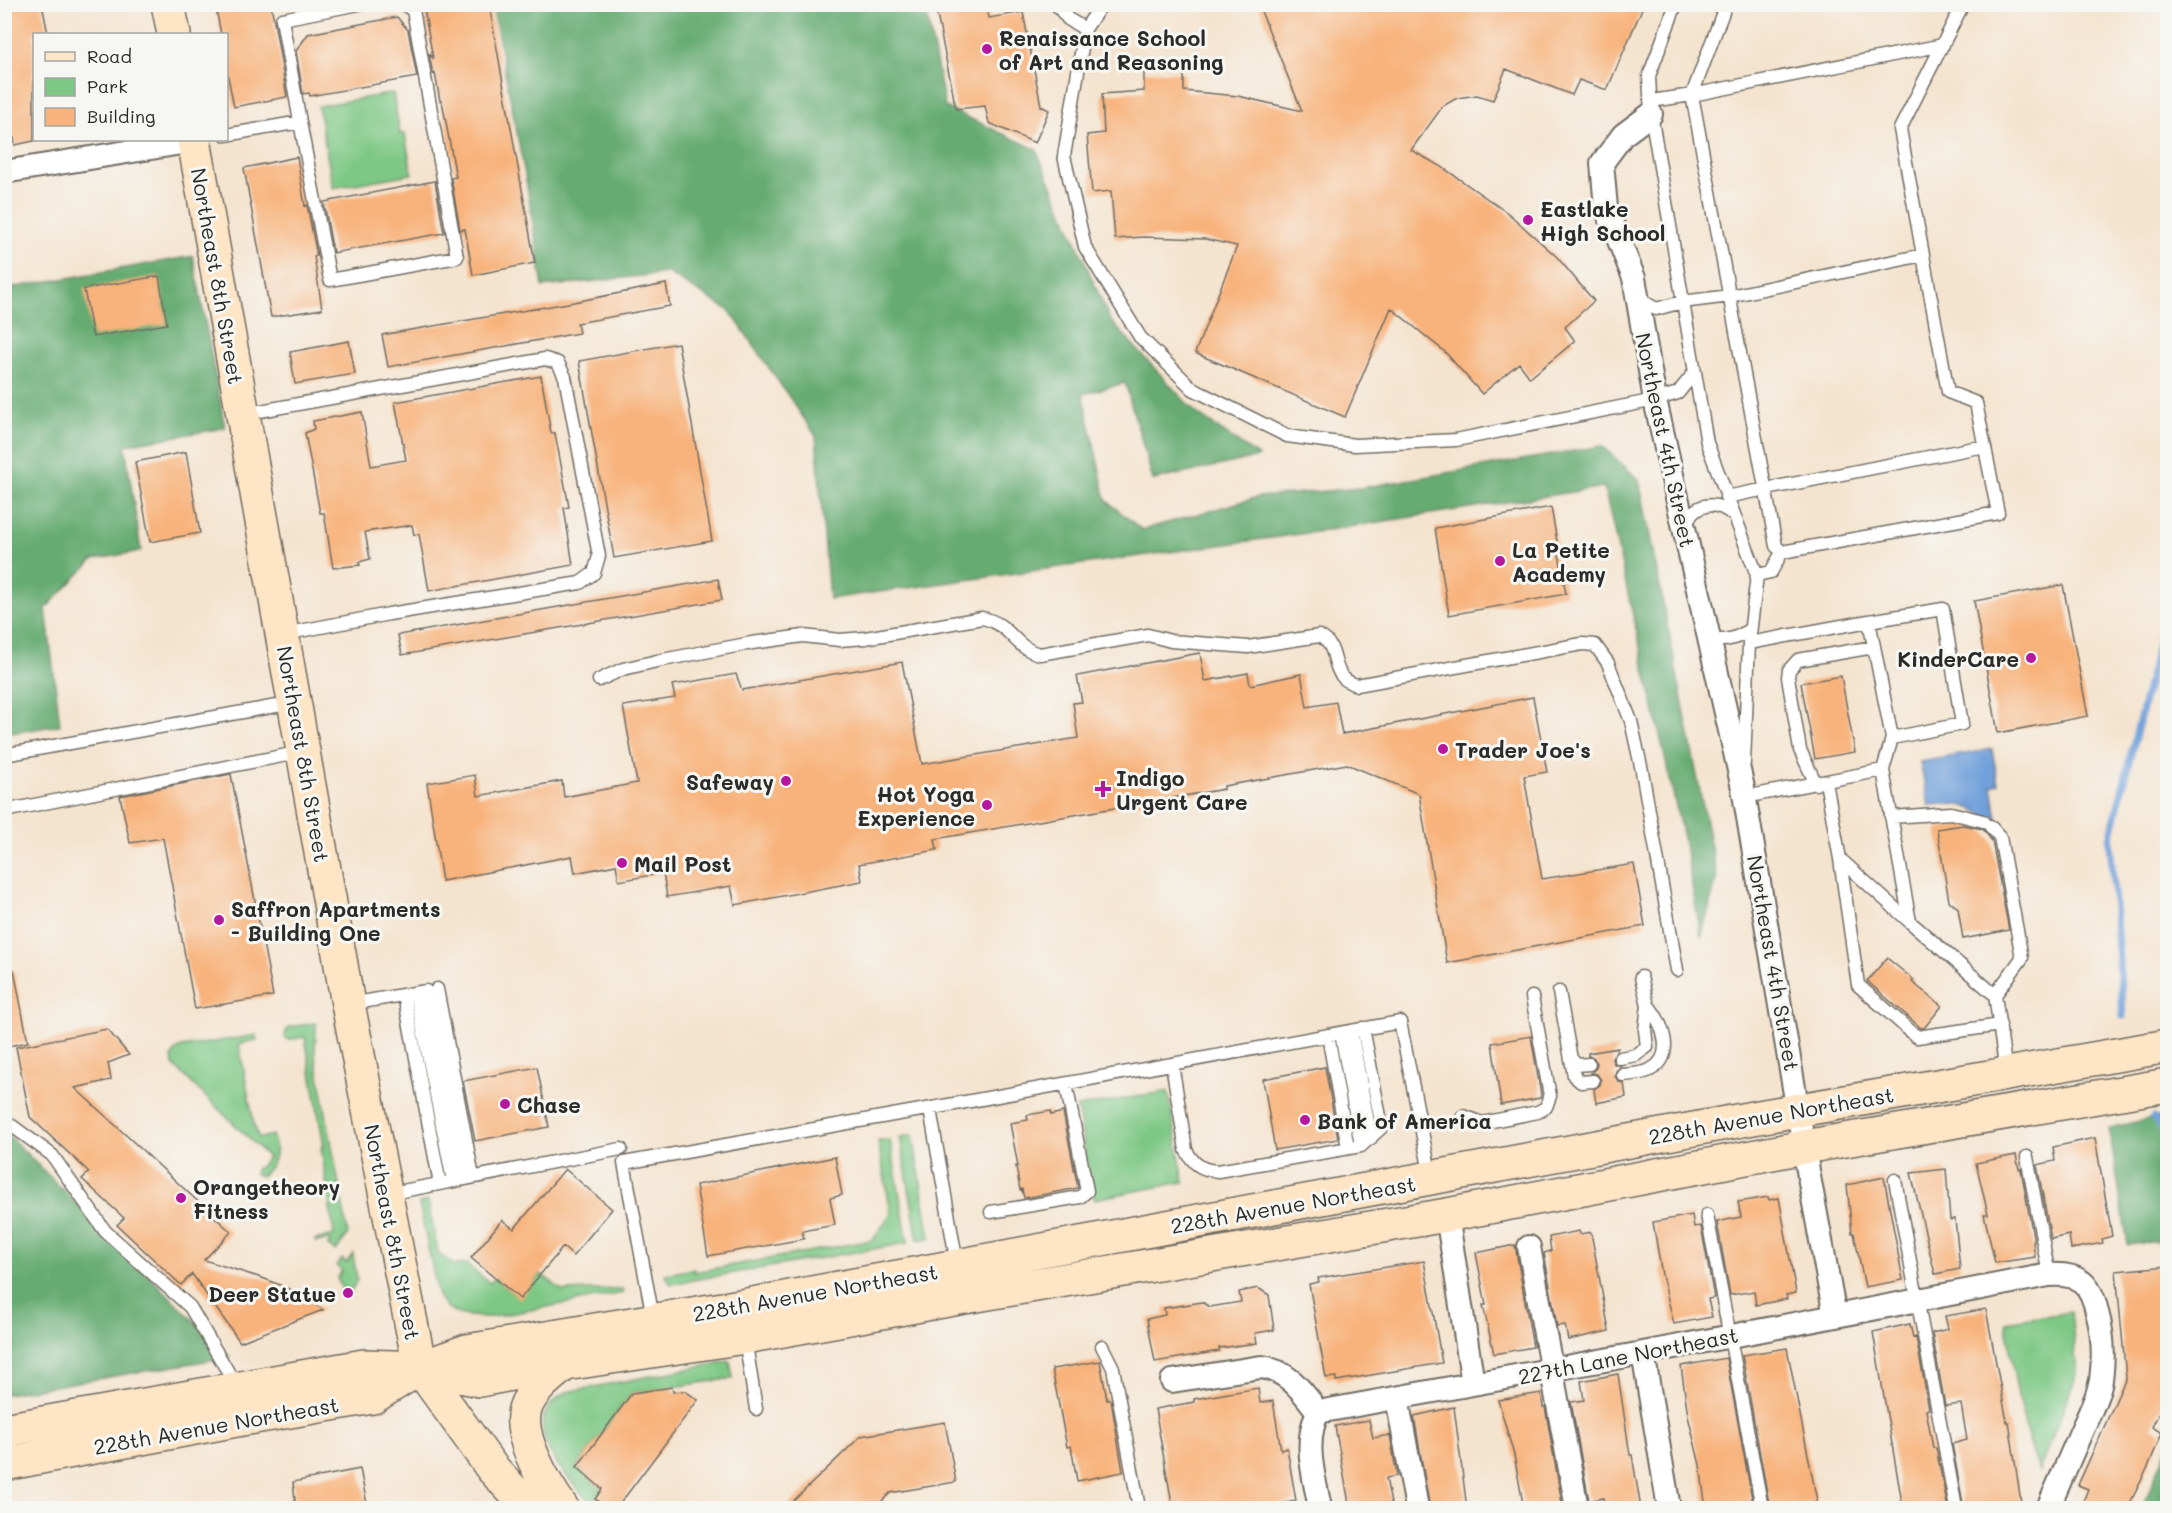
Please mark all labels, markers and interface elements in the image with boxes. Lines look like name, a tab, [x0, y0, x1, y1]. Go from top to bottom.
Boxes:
place label: Renaissance School of Art and Reasoning	[999, 24, 1224, 75]
legend	[33, 33, 228, 141]
marker: Renaissance School of Art and Reasoning	[980, 42, 994, 56]
text: Road	[87, 44, 132, 68]
text: Park	[87, 74, 128, 98]
text: Building	[87, 104, 155, 128]
street label: Northeast 8th Street	[186, 166, 250, 386]
place label: Eastlake High School	[1540, 195, 1665, 246]
marker: Eastlake High School	[1521, 213, 1535, 227]
street label: Northeast 4th Street	[1630, 330, 1702, 550]
place label: La Petite Academy	[1512, 536, 1610, 588]
marker: La Petite Academy	[1493, 554, 1507, 568]
street label: Northeast 8th Street	[272, 644, 336, 864]
place label: KinderCare	[1897, 645, 2019, 672]
marker: KinderCare	[2024, 651, 2038, 665]
place label: Trader Joe's	[1455, 736, 1591, 763]
marker: Trader Joe's	[1436, 742, 1450, 756]
place label: Indigo Urgent Care	[1116, 764, 1248, 815]
place label: Safeway	[686, 768, 774, 796]
marker: Safeway	[779, 774, 793, 788]
place label: Hot Yoga Experience	[857, 780, 975, 831]
marker: Indigo Urgent Care	[1094, 780, 1112, 798]
marker: Hot Yoga Experience	[980, 798, 994, 812]
place label: Mail Post	[634, 850, 731, 877]
street label: Northeast 4th Street	[1742, 853, 1806, 1073]
marker: Mail Post	[615, 856, 629, 870]
place label: Saffron Apartments - Building One	[231, 895, 441, 946]
marker: Saffron Apartments - Building One	[212, 913, 226, 927]
street label: 228th Avenue Northeast	[1646, 1080, 1896, 1150]
place label: Chase	[517, 1091, 581, 1118]
marker: Chase	[498, 1097, 512, 1111]
place label: Bank of America	[1317, 1107, 1492, 1134]
marker: Bank of America	[1298, 1113, 1312, 1127]
street label: Northeast 8th Street	[359, 1122, 427, 1342]
street label: 228th Avenue Northeast	[1168, 1169, 1418, 1239]
place label: Orangetheory Fitness	[193, 1173, 340, 1224]
marker: Orangetheory Fitness	[174, 1191, 188, 1205]
street label: 228th Avenue Northeast	[690, 1257, 940, 1327]
place label: Deer Statue	[208, 1280, 336, 1307]
marker: Deer Statue	[341, 1286, 355, 1300]
street label: 227th Lane Northeast	[1516, 1320, 1740, 1390]
street label: 228th Avenue Northeast	[91, 1390, 341, 1460]

